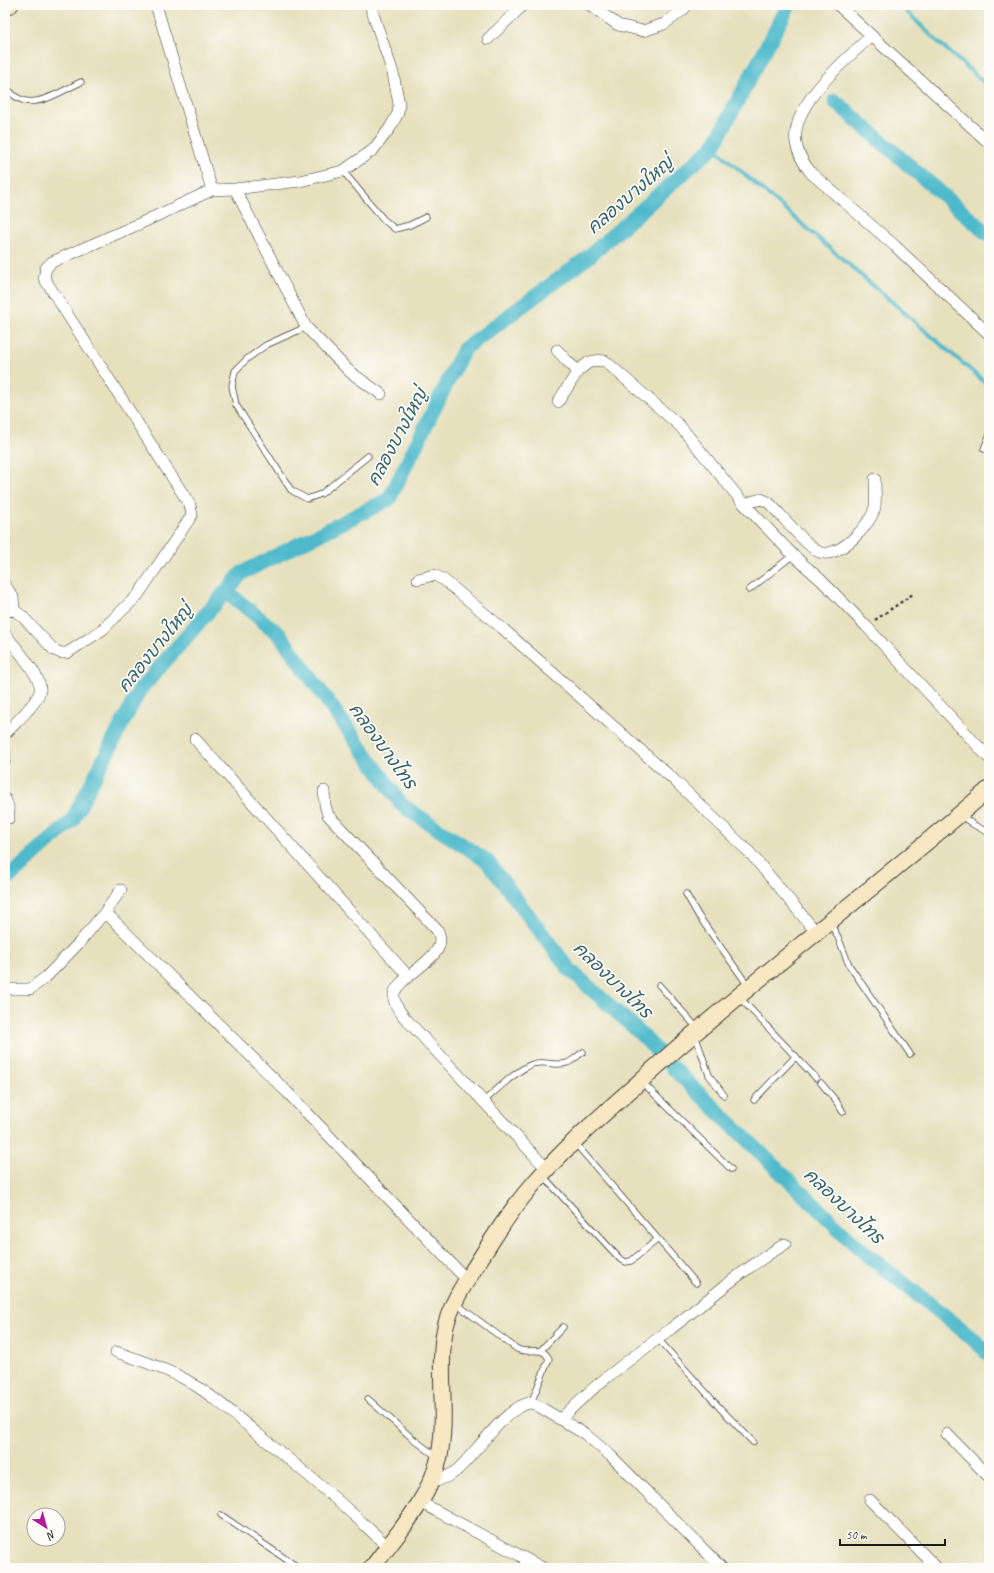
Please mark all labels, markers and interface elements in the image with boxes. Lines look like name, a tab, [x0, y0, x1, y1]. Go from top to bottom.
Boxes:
water label: คลองบางใหญ่	[582, 149, 680, 238]
water label: คลองบางใหญ่	[361, 381, 433, 489]
water label: คลองบางใหญ่	[112, 596, 199, 696]
water label: คลองบางไทร	[344, 698, 423, 794]
water label: คลองบางไทร	[569, 936, 659, 1024]
water label: คลองบางไทร	[800, 1163, 890, 1249]
north arrow	[26, 1507, 66, 1547]
scale bar	[840, 1521, 945, 1547]
text: N	[43, 1527, 59, 1544]
text: 50 m	[846, 1527, 868, 1543]

